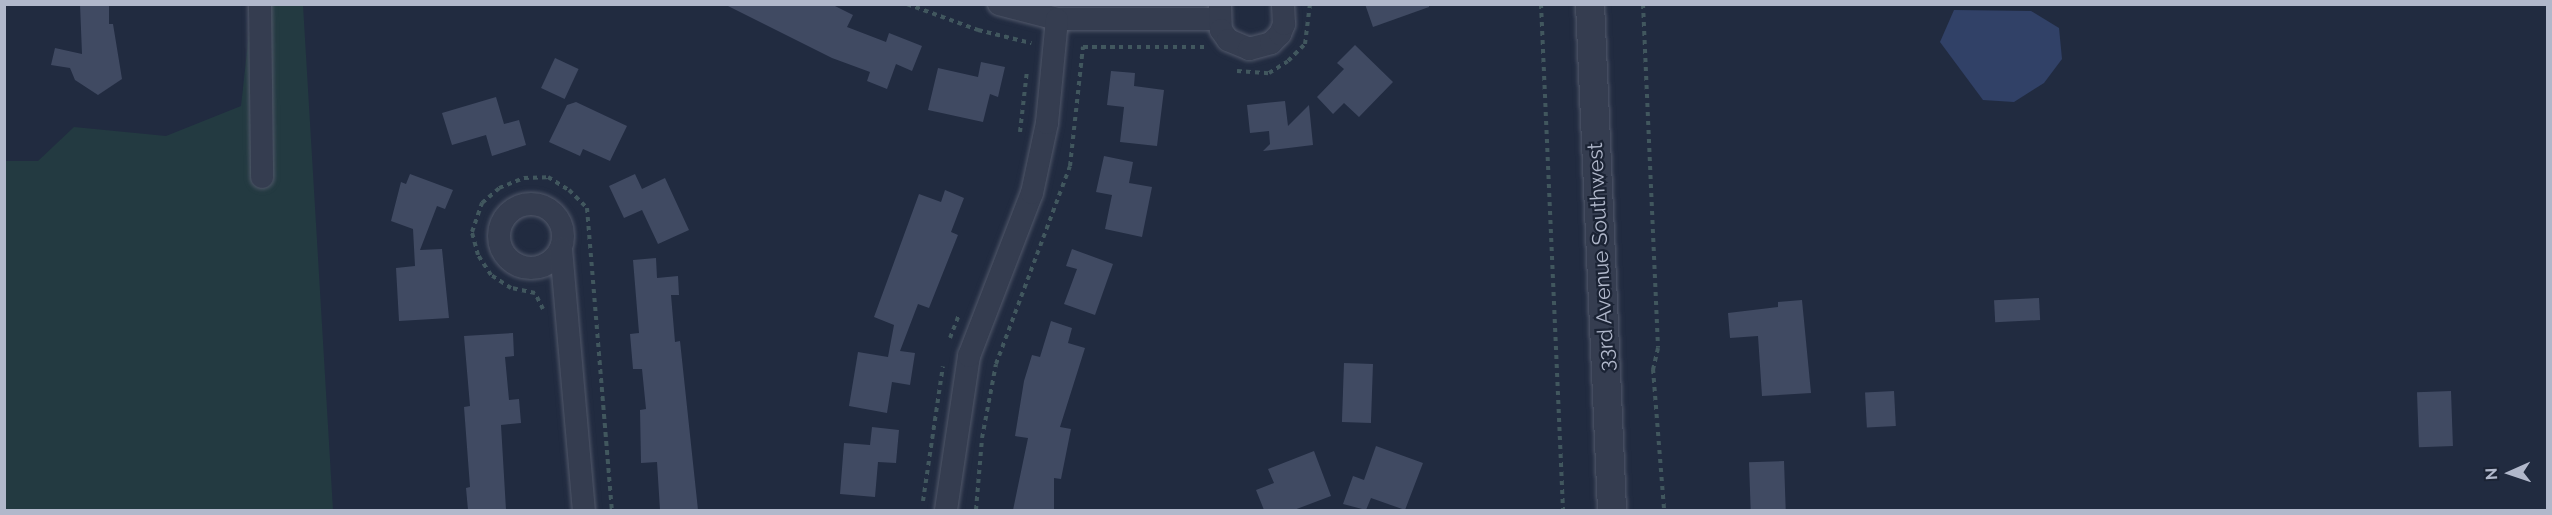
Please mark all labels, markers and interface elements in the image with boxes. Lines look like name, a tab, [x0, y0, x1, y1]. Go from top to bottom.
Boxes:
street label: 33rd Avenue Southwest	[1582, 142, 1620, 372]
north arrow	[2480, 443, 2540, 503]
text: N	[2482, 467, 2501, 481]

